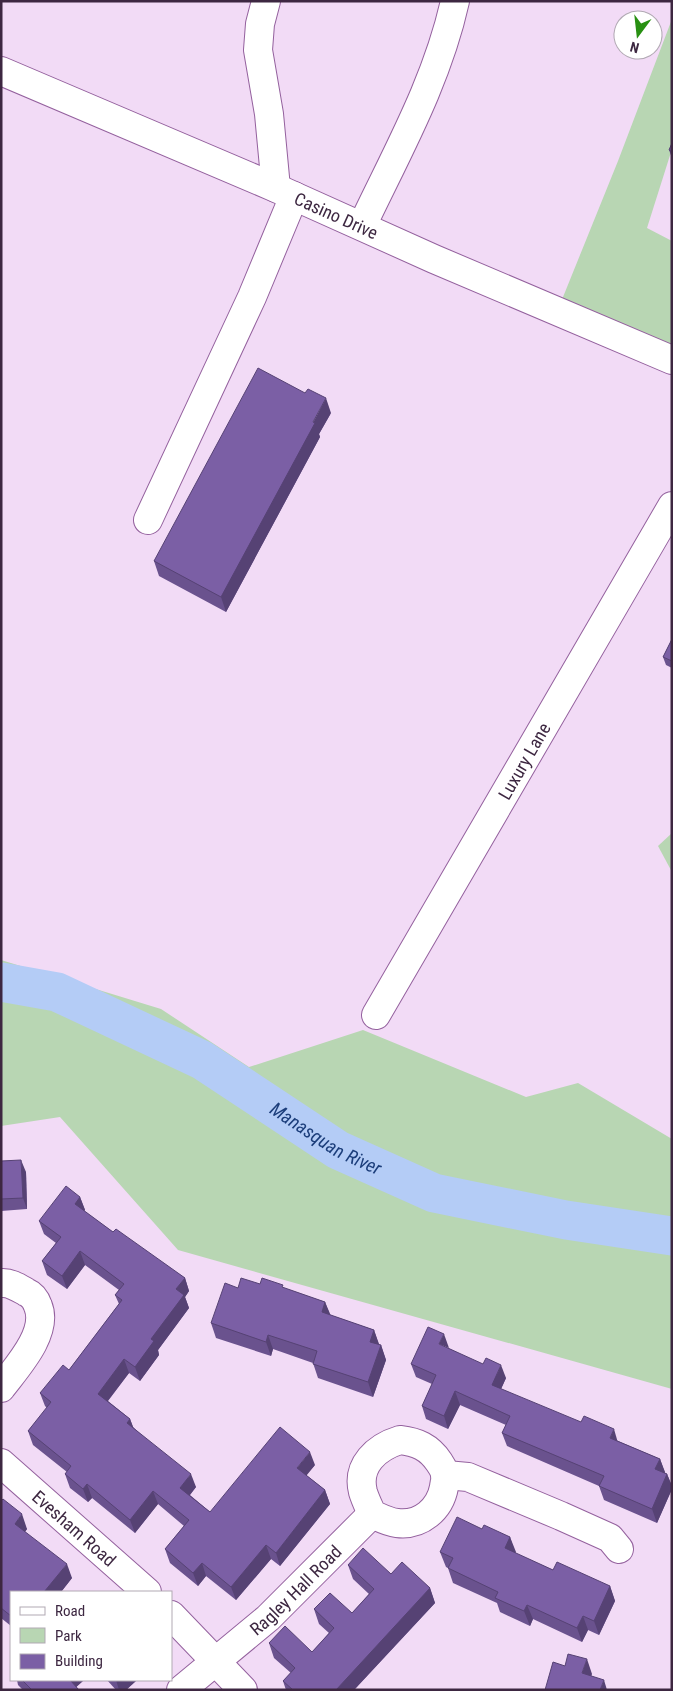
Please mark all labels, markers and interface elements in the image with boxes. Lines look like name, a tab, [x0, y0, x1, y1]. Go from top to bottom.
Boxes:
north arrow	[613, 10, 663, 60]
text: N	[628, 39, 641, 56]
street label: Casino Drive	[291, 187, 381, 243]
street label: Luxury Lane	[493, 719, 554, 803]
water label: Manasquan River	[266, 1097, 385, 1180]
street label: Evesham Road	[28, 1486, 120, 1570]
street label: Ragley Hall Road	[245, 1541, 345, 1639]
legend	[10, 1591, 172, 1681]
text: Road	[55, 1602, 85, 1620]
text: Park	[55, 1627, 82, 1645]
text: Building	[55, 1652, 103, 1670]

